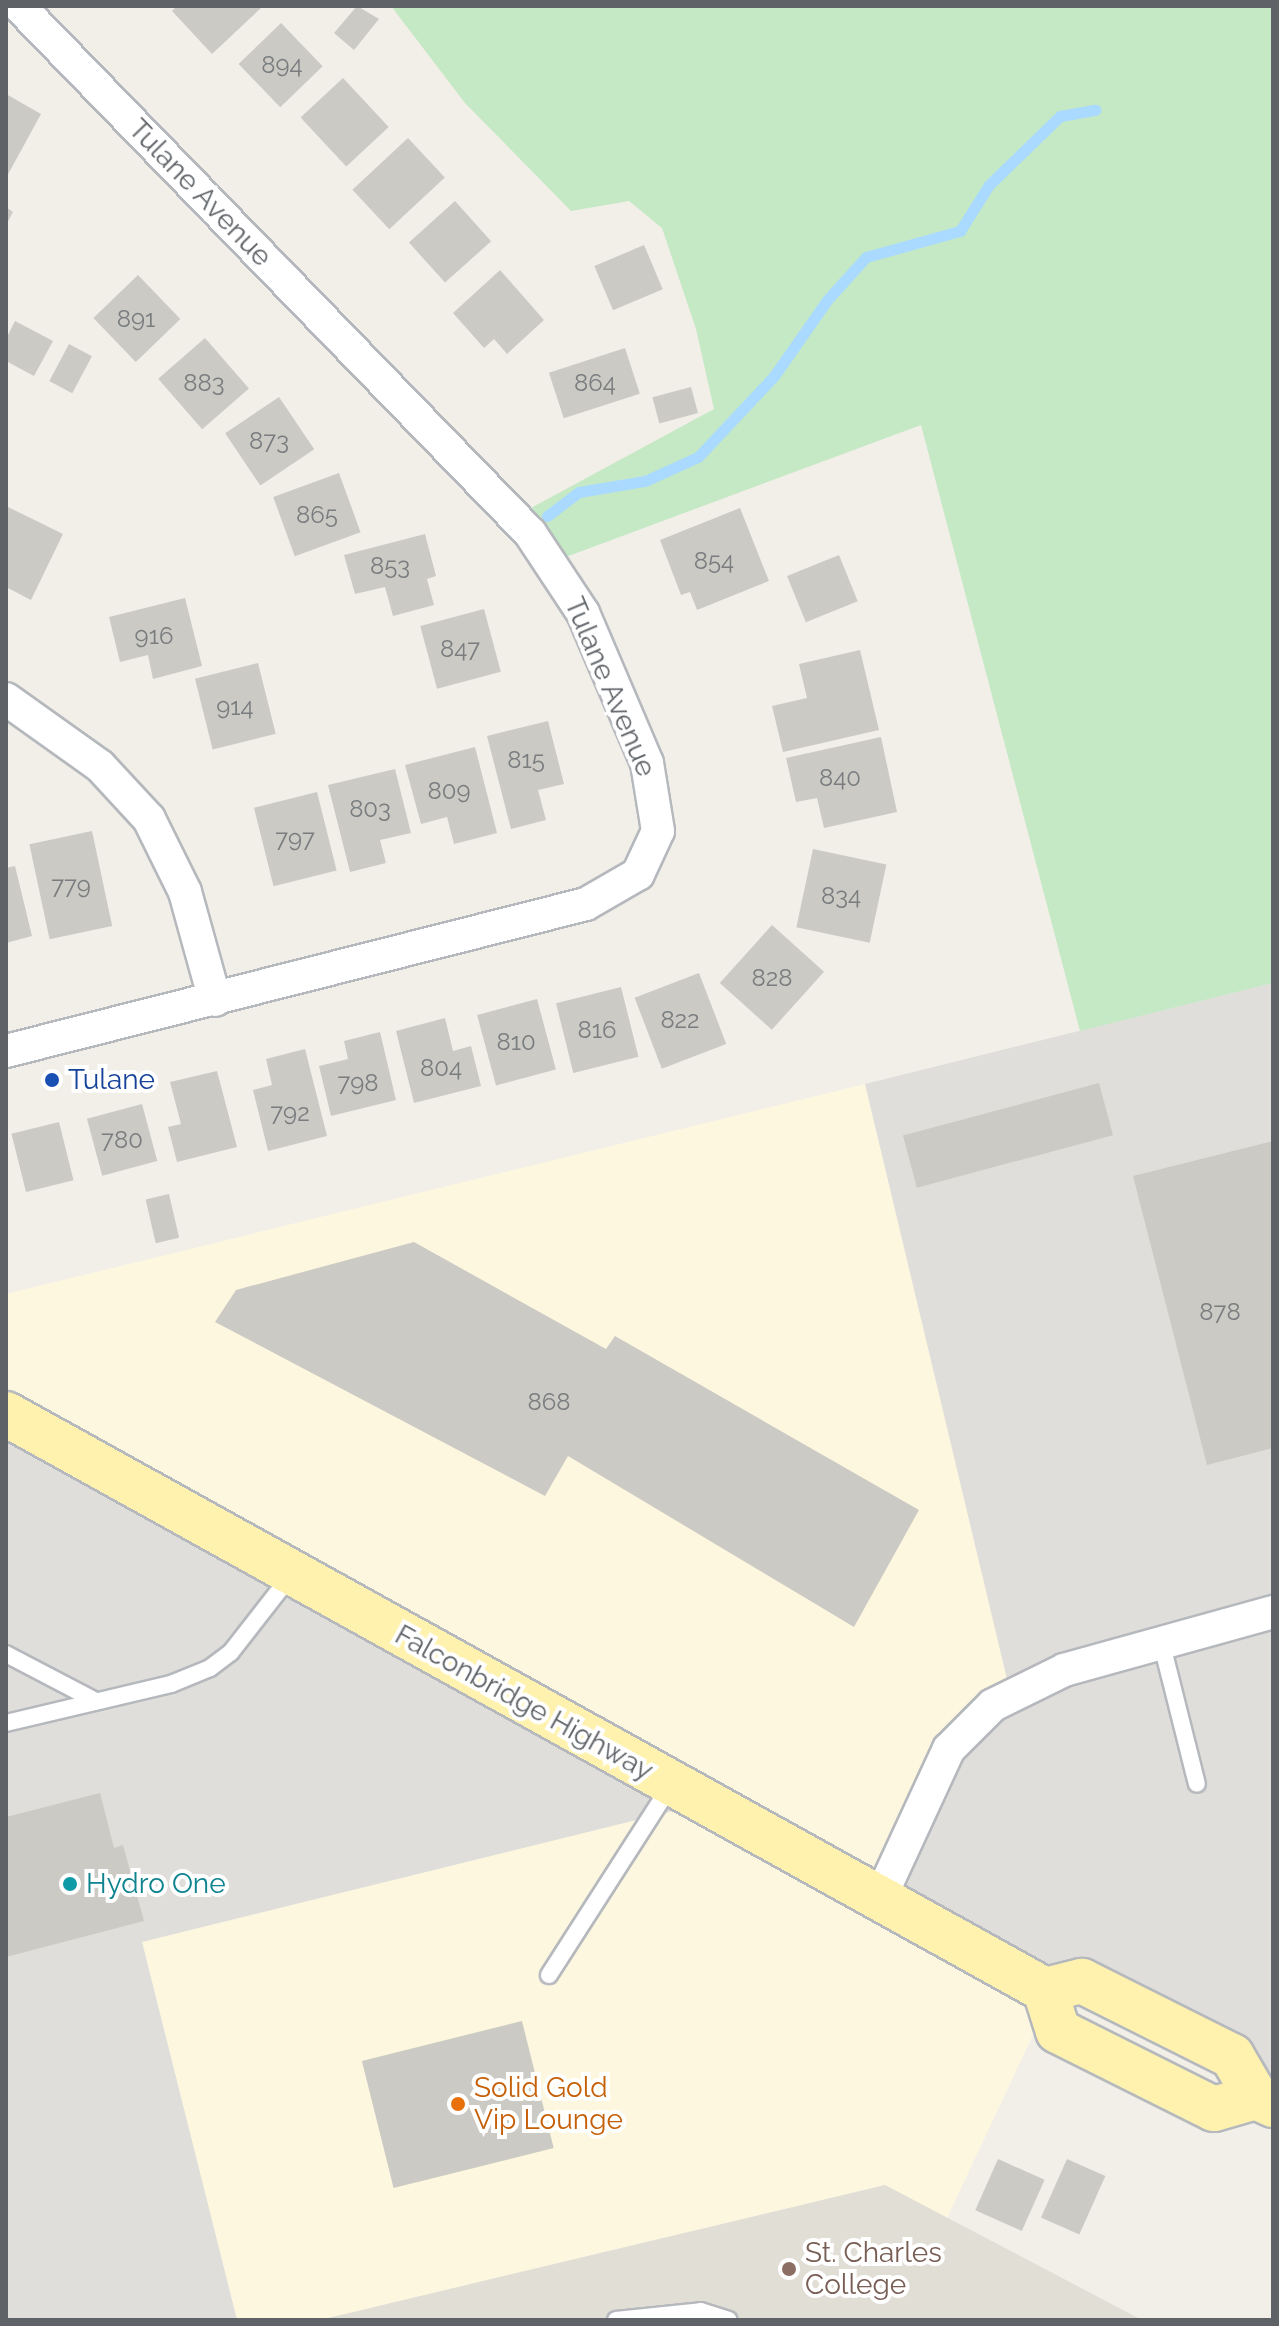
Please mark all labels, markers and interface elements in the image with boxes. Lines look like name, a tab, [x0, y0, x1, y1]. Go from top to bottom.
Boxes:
house number: 894	[261, 51, 303, 79]
street label: Tulane Avenue	[121, 112, 279, 274]
house number: 891	[117, 305, 155, 333]
house number: 883	[183, 369, 225, 397]
house number: 864	[574, 369, 616, 397]
house number: 873	[249, 427, 289, 455]
house number: 865	[296, 501, 338, 529]
house number: 854	[694, 547, 734, 575]
house number: 853	[370, 552, 410, 580]
street label: Tulane Avenue	[557, 592, 663, 782]
house number: 916	[135, 622, 173, 650]
house number: 847	[440, 635, 480, 663]
house number: 914	[216, 693, 254, 721]
house number: 815	[507, 746, 545, 774]
house number: 840	[819, 764, 861, 792]
house number: 809	[428, 777, 470, 805]
house number: 803	[349, 795, 391, 823]
house number: 797	[275, 825, 315, 853]
house number: 779	[51, 872, 91, 900]
house number: 834	[821, 882, 861, 910]
house number: 828	[752, 964, 792, 992]
house number: 822	[660, 1006, 700, 1034]
house number: 816	[578, 1016, 616, 1044]
house number: 810	[496, 1028, 536, 1056]
house number: 804	[420, 1054, 462, 1082]
place label: Tulane	[68, 1063, 155, 1097]
house number: 798	[337, 1069, 379, 1097]
marker: Tulane	[43, 1071, 61, 1089]
house number: 792	[270, 1099, 310, 1127]
house number: 780	[101, 1126, 143, 1154]
house number: 878	[1199, 1298, 1241, 1326]
house number: 868	[528, 1388, 570, 1416]
street label: Falconbridge Highway	[389, 1618, 659, 1788]
place label: Hydro One	[86, 1867, 226, 1901]
marker: Hydro One	[61, 1875, 79, 1893]
place label: Solid Gold Vip Lounge	[474, 2071, 623, 2137]
marker: Solid Gold Vip Lounge	[449, 2095, 467, 2113]
place label: St. Charles College	[805, 2236, 942, 2302]
marker: St. Charles College	[780, 2260, 798, 2278]

